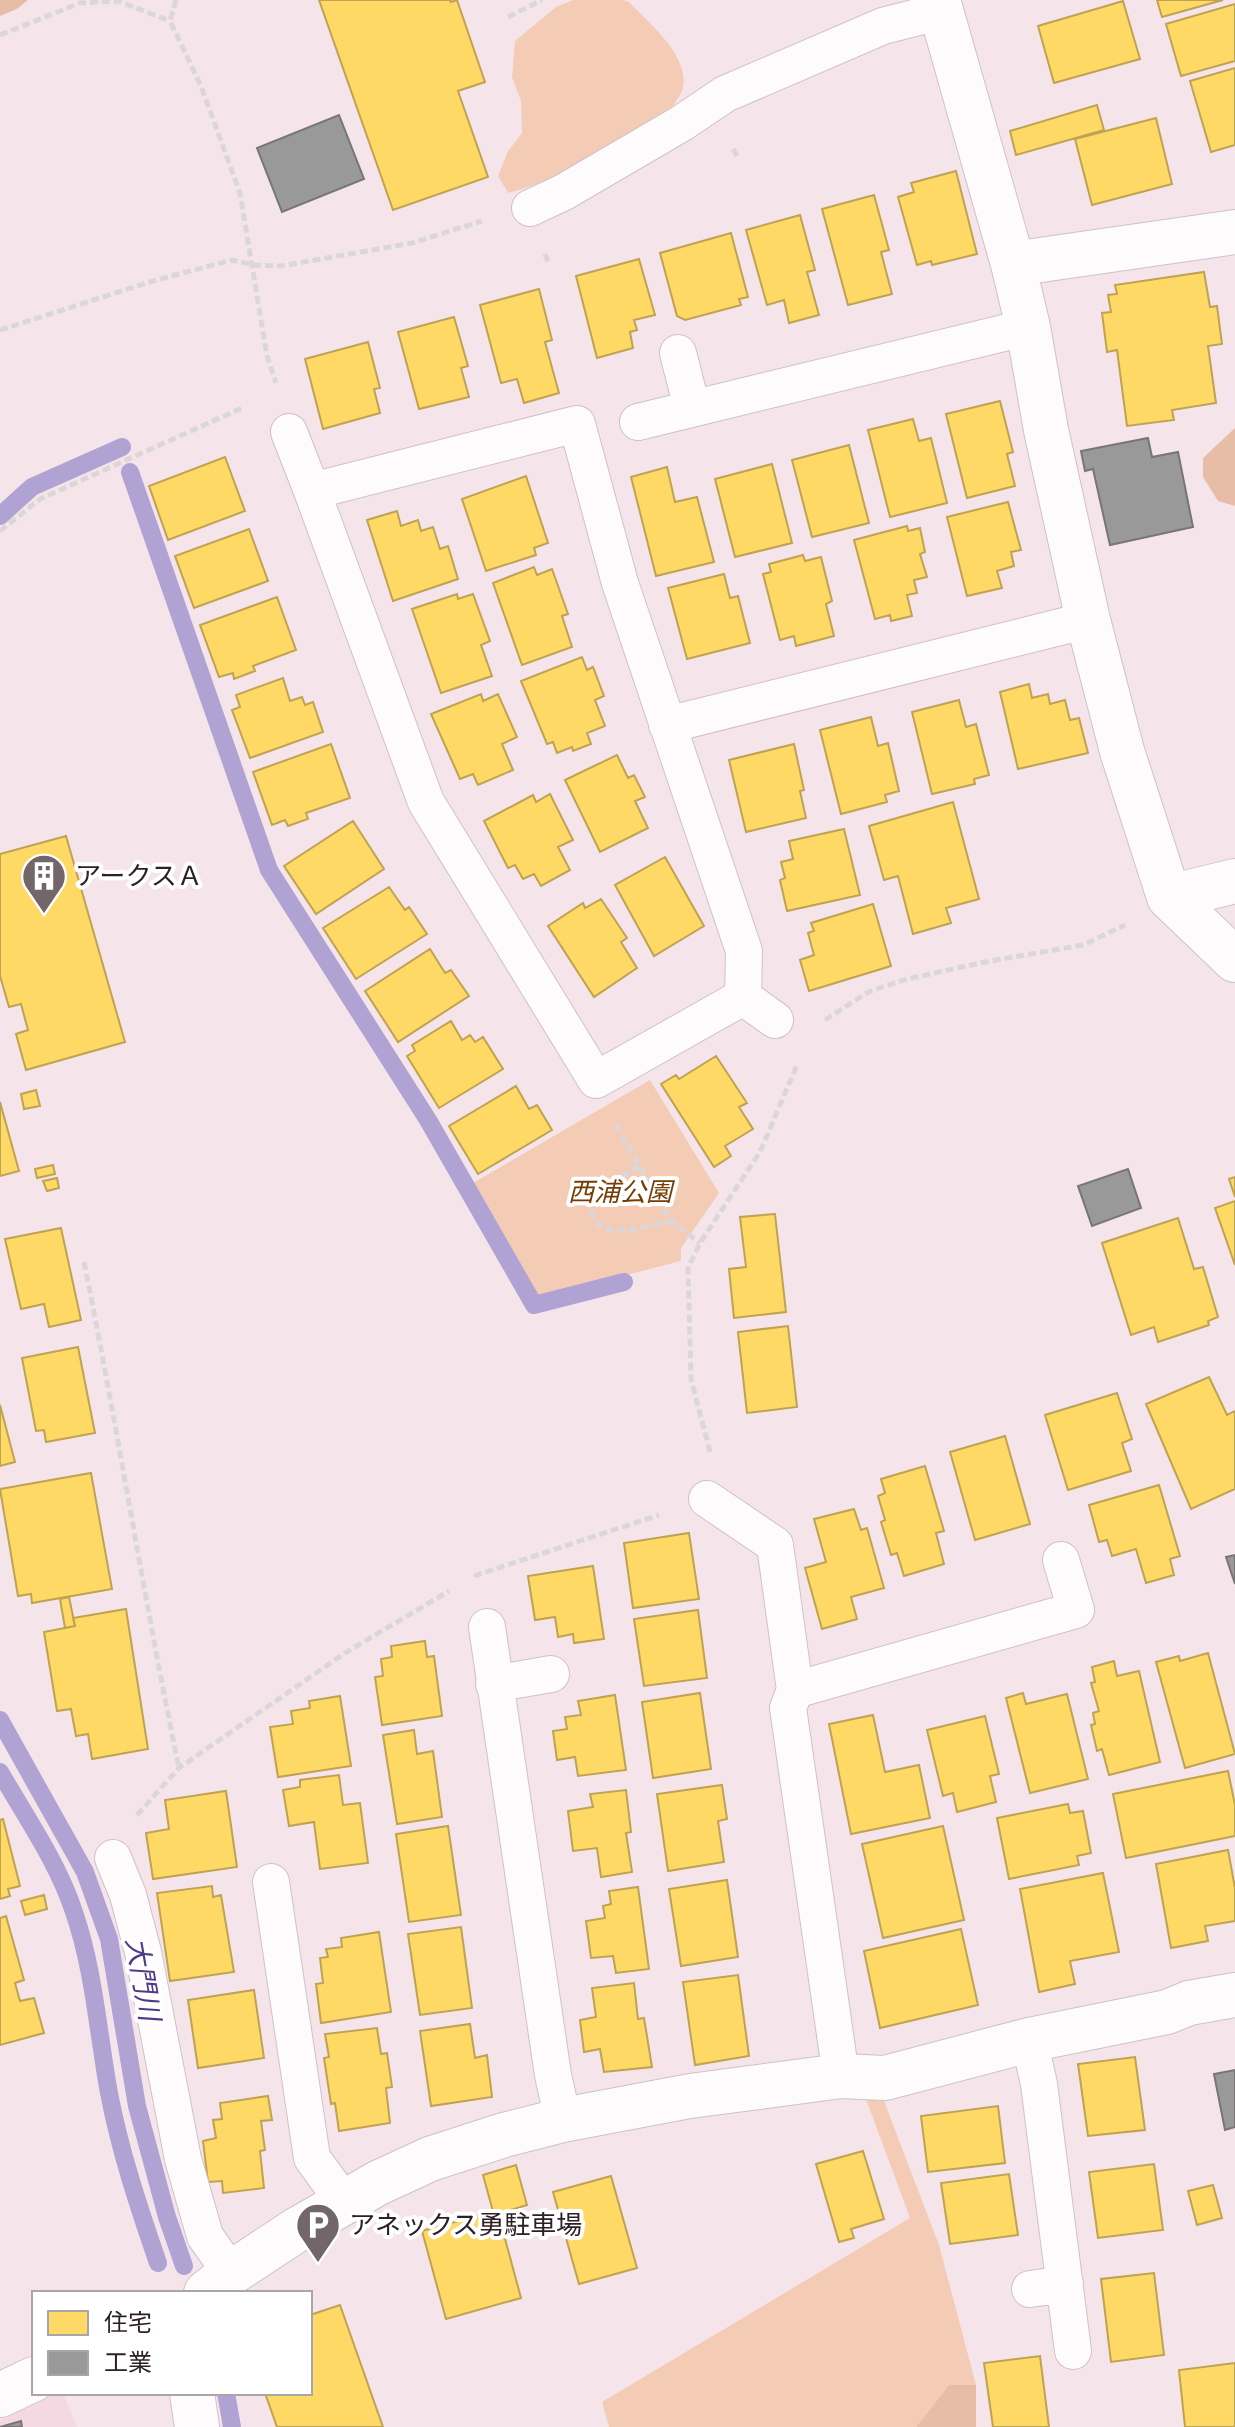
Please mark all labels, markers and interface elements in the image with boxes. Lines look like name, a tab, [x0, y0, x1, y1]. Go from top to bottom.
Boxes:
building icon: アークスＡ	[20, 852, 68, 915]
place label: アークスＡ	[75, 861, 203, 891]
park label: 西浦公園	[568, 1177, 676, 1207]
water label: 大門川	[119, 1935, 167, 2026]
parking icon: アネックス勇駐車場	[294, 2201, 342, 2264]
place label: アネックス勇駐車場	[349, 2210, 582, 2240]
legend	[32, 2291, 312, 2395]
text: 住宅	[104, 2309, 152, 2337]
text: 工業	[104, 2349, 152, 2377]

